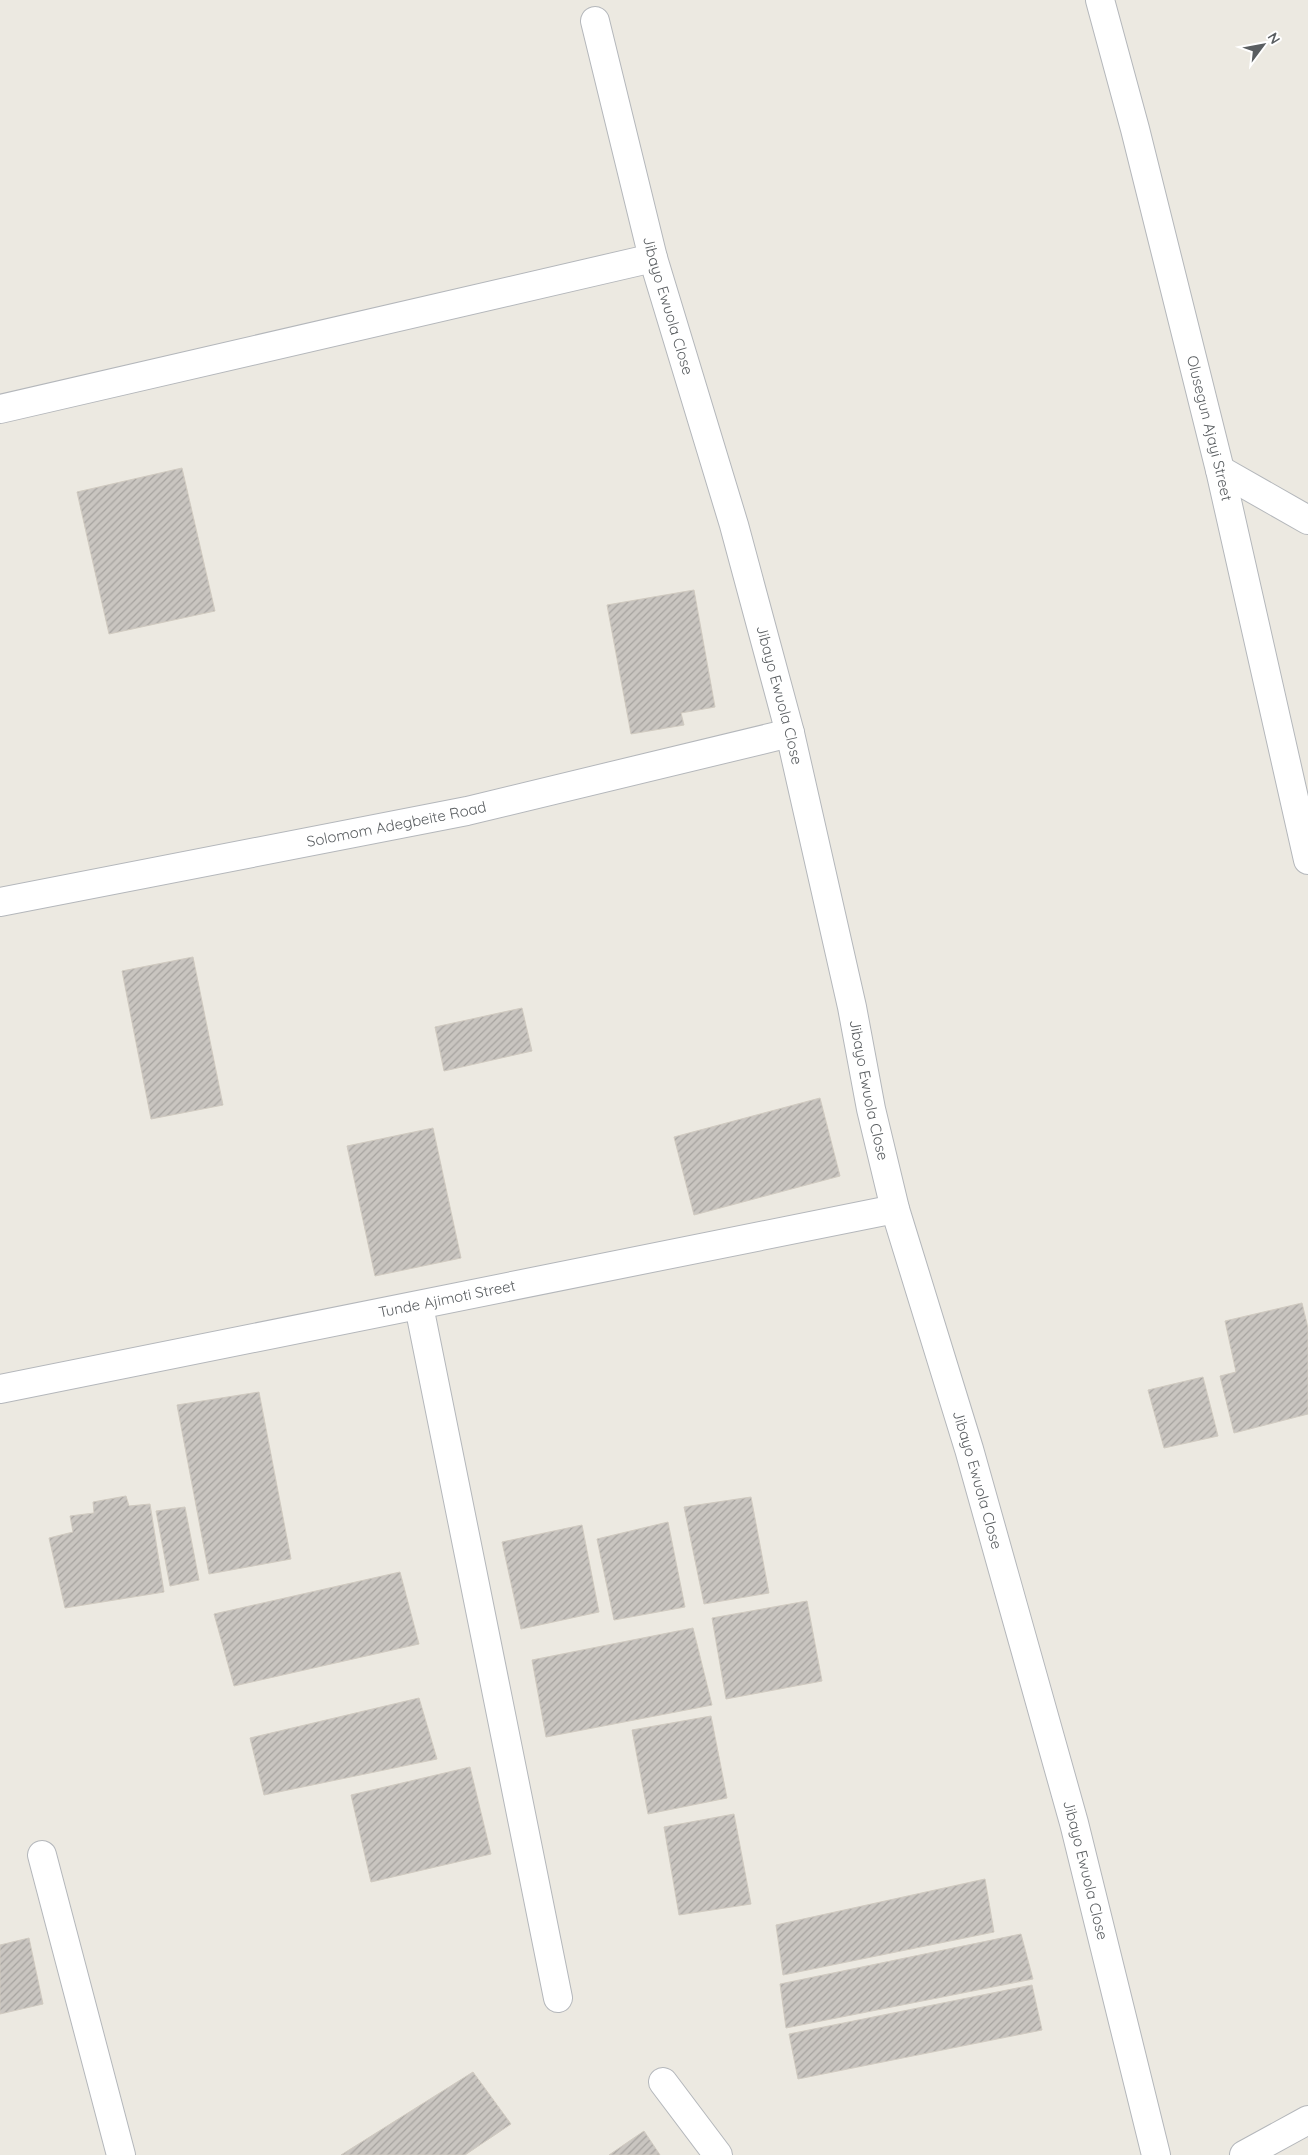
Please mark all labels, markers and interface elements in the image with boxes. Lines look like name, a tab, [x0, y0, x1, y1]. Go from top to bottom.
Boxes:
north arrow	[1238, 20, 1288, 70]
text: N	[1264, 29, 1284, 47]
street label: Jibayo Ewuola Close	[639, 235, 698, 377]
street label: Olusegun Ajayi Street	[1183, 353, 1237, 503]
street label: Jibayo Ewuola Close	[752, 623, 807, 766]
street label: Solomom Adegbeite Road	[305, 797, 488, 851]
street label: Jibayo Ewuola Close	[846, 1018, 893, 1162]
street label: Tunde Ajimoti Street	[377, 1276, 517, 1322]
street label: Jibayo Ewuola Close	[949, 1408, 1007, 1551]
street label: Jibayo Ewuola Close	[1059, 1798, 1113, 1942]

